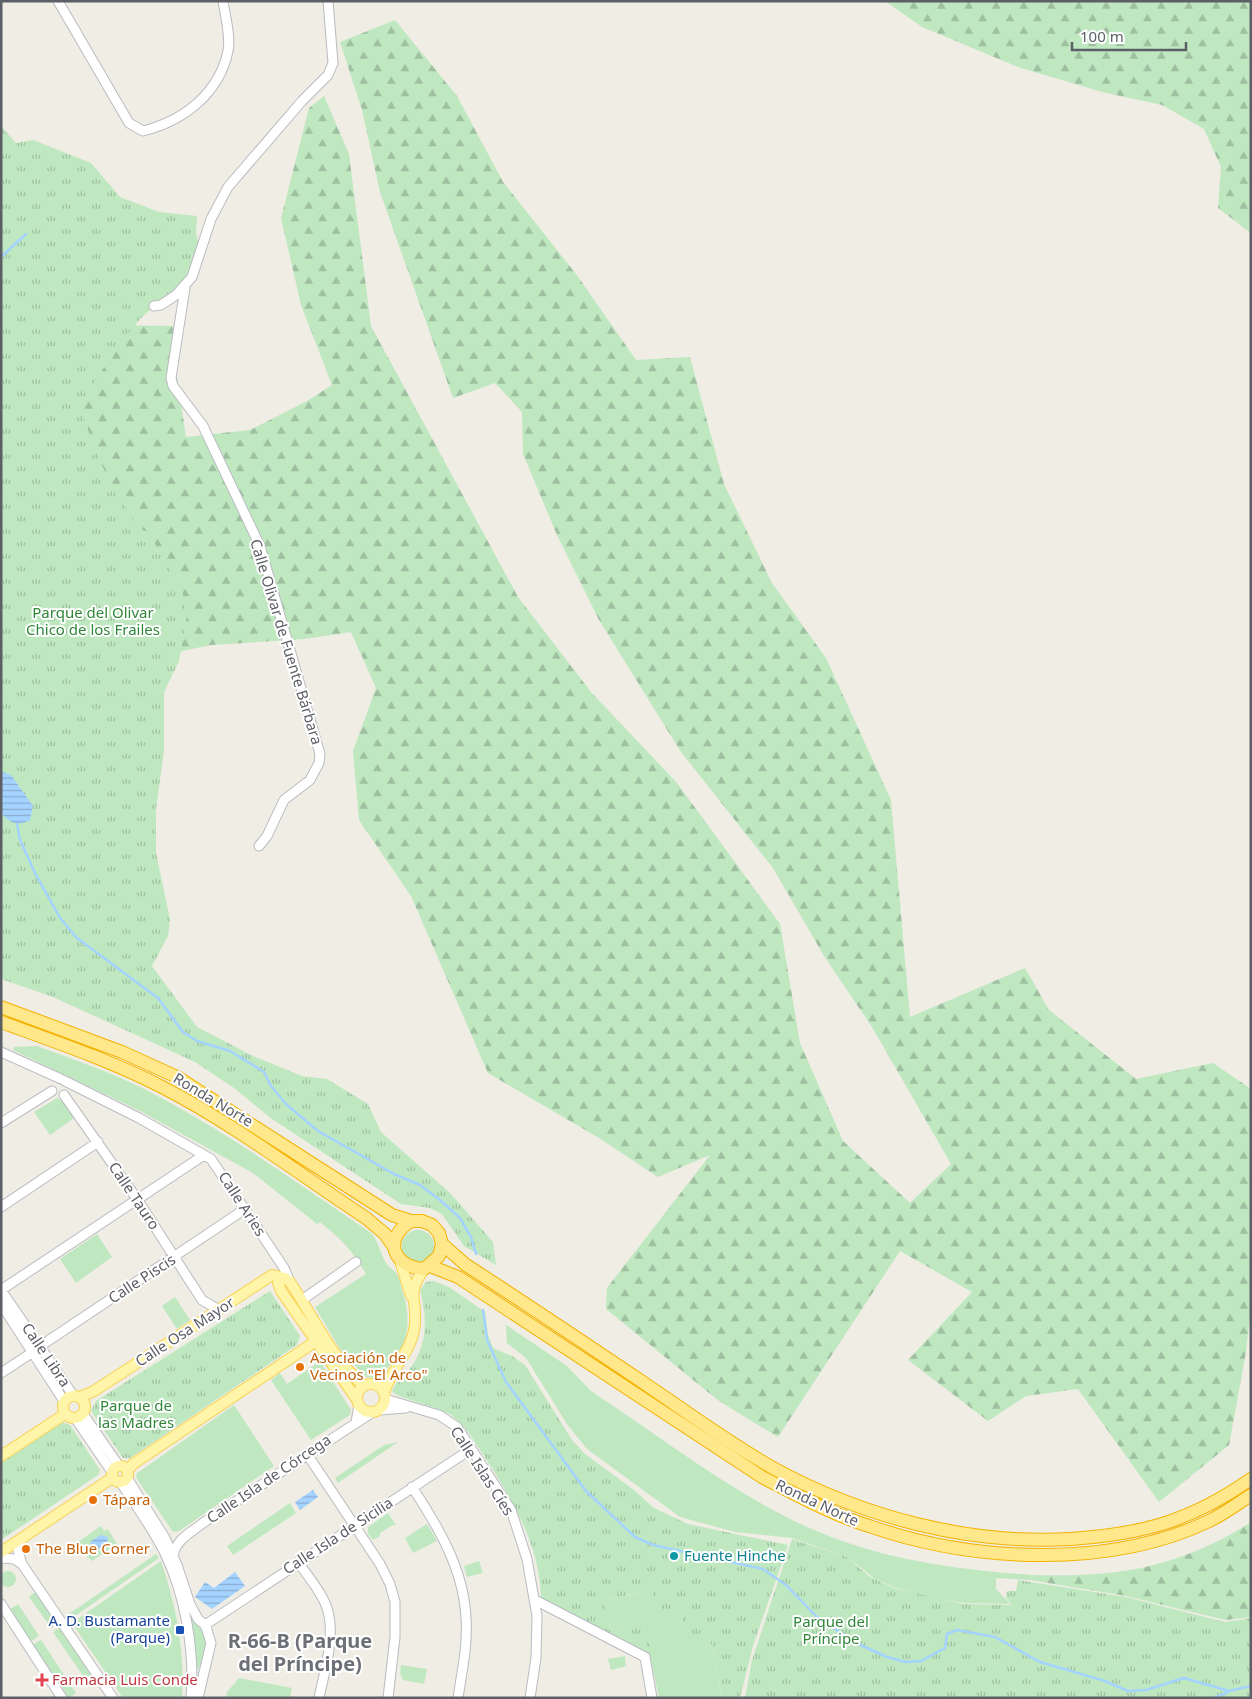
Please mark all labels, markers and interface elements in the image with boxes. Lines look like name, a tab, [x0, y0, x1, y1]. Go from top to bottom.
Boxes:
scale bar	[1072, 20, 1186, 52]
text: 100 m	[1080, 26, 1124, 46]
street label: Calle Olivar de Fuente Bárbara	[246, 536, 328, 747]
park label: Parque del Olivar Chico de los Frailes	[26, 602, 160, 639]
street label: Ronda Norte	[170, 1067, 257, 1131]
street label: Calle Tauro	[105, 1158, 165, 1233]
street label: Calle Aries	[214, 1167, 271, 1240]
street label: Calle Piscis	[104, 1249, 179, 1307]
street label: Calle Osa Mayor	[131, 1292, 238, 1371]
street label: Calle Libra	[18, 1318, 76, 1390]
place label: Asociación de Vecinos "El Arco"	[310, 1347, 428, 1384]
marker: Asociación de Vecinos "El Arco"	[294, 1361, 306, 1373]
park label: Parque de las Madres	[98, 1395, 174, 1432]
street label: Calle Islas Cíes	[447, 1422, 519, 1519]
street label: Calle Isla de Córcega	[202, 1429, 334, 1527]
street label: Ronda Norte	[773, 1474, 862, 1530]
place label: Tápara	[103, 1489, 151, 1509]
street label: Calle Isla de Sicilia	[279, 1492, 396, 1578]
marker: Tápara	[87, 1494, 99, 1506]
place label: The Blue Corner	[36, 1538, 150, 1558]
marker: The Blue Corner	[20, 1543, 32, 1555]
place label: Fuente Hinche	[684, 1545, 786, 1565]
marker: Fuente Hinche	[668, 1550, 680, 1562]
place label: A. D. Bustamante (Parque)	[49, 1610, 170, 1647]
park label: Parque del Príncipe	[793, 1611, 869, 1648]
marker: A. D. Bustamante (Parque)	[174, 1624, 186, 1636]
district label: R-66-B (Parque del Príncipe)	[228, 1627, 372, 1677]
place label: Farmacia Luis Conde	[52, 1669, 198, 1689]
marker: Farmacia Luis Conde	[36, 1674, 48, 1686]

